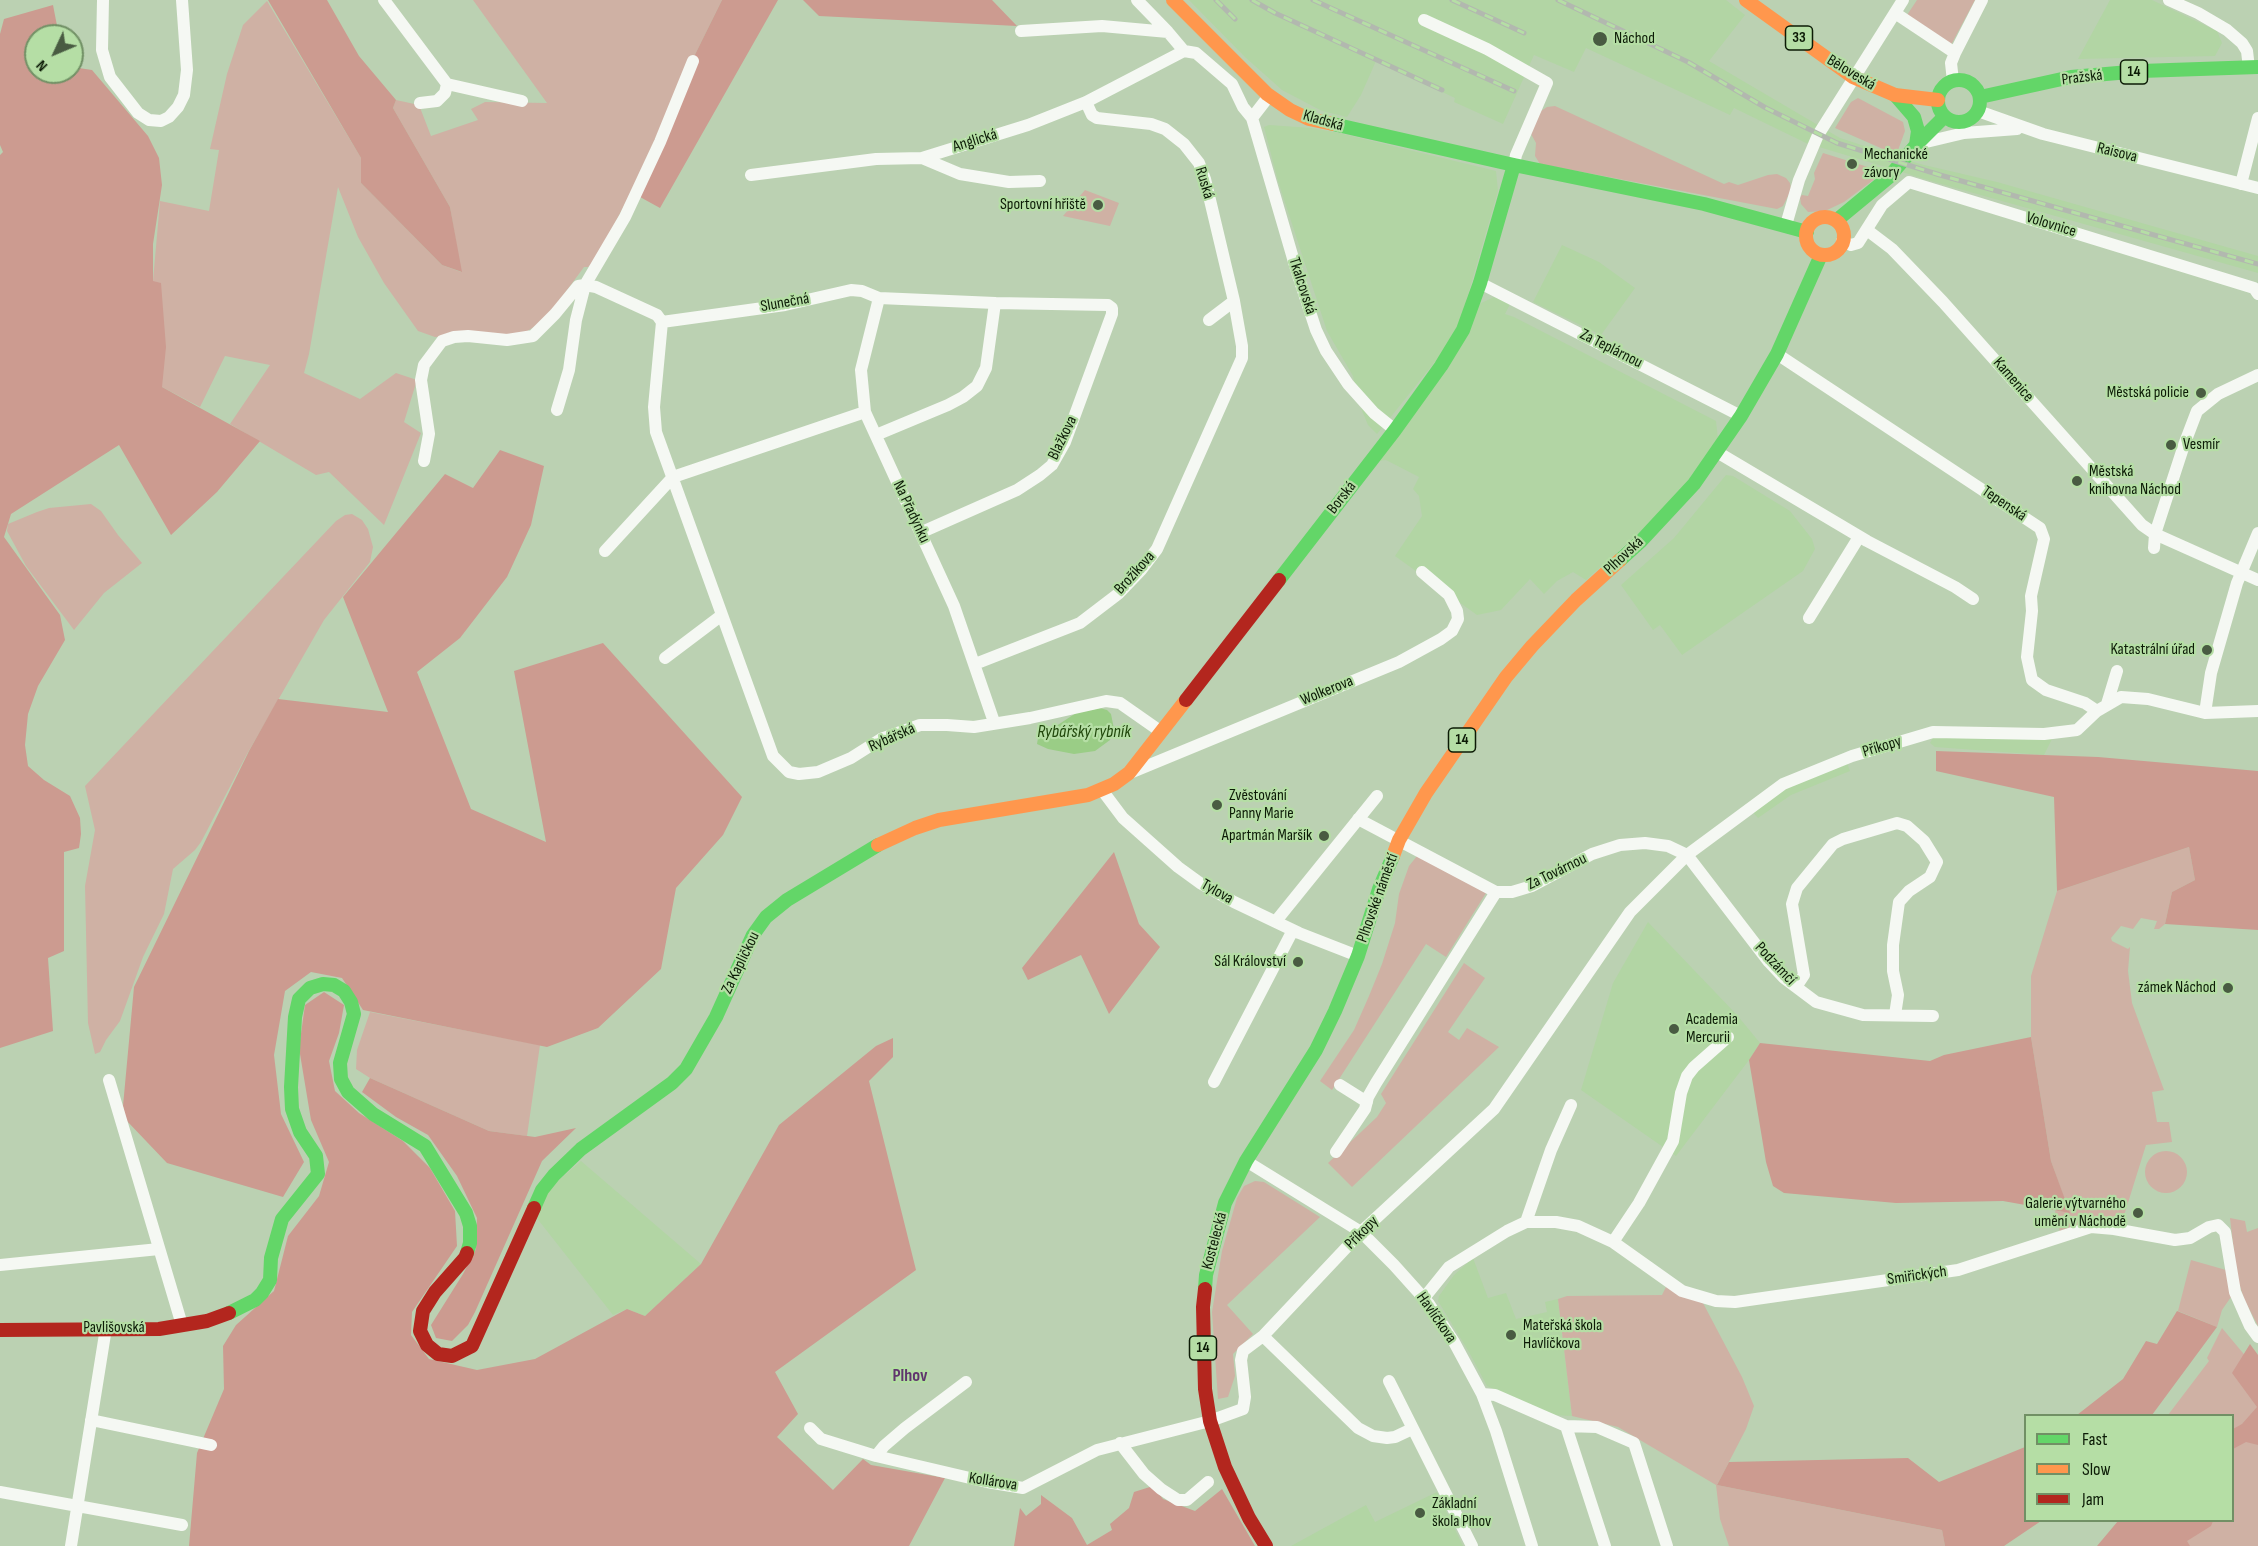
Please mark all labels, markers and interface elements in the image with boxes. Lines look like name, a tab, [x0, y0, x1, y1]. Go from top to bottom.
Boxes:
north arrow	[24, 24, 84, 84]
road number: 33	[1786, 26, 1812, 50]
place label: Náchod	[1614, 29, 1655, 49]
marker: Náchod	[1591, 30, 1609, 48]
street label: Běloveská	[1823, 51, 1879, 95]
text: N	[32, 56, 52, 75]
road number: 14	[2120, 60, 2148, 84]
street label: Pražská	[2060, 66, 2104, 90]
street label: Kladská	[1301, 106, 1345, 136]
street label: Anglická	[951, 125, 999, 157]
street label: Raisova	[2095, 139, 2139, 167]
place label: Mechanické závory	[1864, 145, 1928, 183]
marker: Mechanické závory	[1845, 157, 1859, 171]
street label: Ruská	[1190, 165, 1218, 201]
place label: Sportovní hřiště	[1000, 195, 1086, 215]
marker: Sportovní hřiště	[1091, 198, 1105, 212]
street label: Volovnice	[2024, 208, 2078, 242]
street label: Tkalcovská	[1284, 255, 1320, 317]
street label: Slunečná	[759, 289, 811, 317]
street label: Za Teplárnou	[1577, 325, 1645, 373]
street label: Kamenice	[1988, 354, 2038, 406]
place label: Městská policie	[2107, 383, 2189, 403]
marker: Městská policie	[2194, 386, 2208, 400]
street label: Blažkova	[1044, 413, 1082, 463]
place label: Vesmír	[2183, 435, 2220, 455]
marker: Vesmír	[2164, 438, 2178, 452]
place label: Městská knihovna Náchod	[2089, 462, 2181, 500]
marker: Městská knihovna Náchod	[2070, 474, 2084, 488]
street label: Na Přadýnku	[888, 478, 934, 546]
street label: Borská	[1323, 478, 1361, 518]
street label: Tepenská	[1978, 482, 2030, 526]
street label: Plhovská	[1600, 533, 1648, 579]
street label: Brožíkova	[1111, 548, 1159, 598]
place label: Katastrální úřad	[2110, 640, 2195, 660]
marker: Katastrální úřad	[2200, 643, 2214, 657]
street label: Wolkerova	[1298, 672, 1356, 710]
street label: Rybářská	[866, 719, 918, 757]
water label: Rybářský rybník	[1037, 721, 1131, 743]
road number: 14	[1448, 728, 1476, 752]
street label: Příkopy	[1860, 732, 1904, 762]
place label: Zvěstování Panny Marie	[1229, 786, 1294, 824]
marker: Zvěstování Panny Marie	[1210, 798, 1224, 812]
place label: Apartmán Maršík	[1222, 826, 1312, 846]
marker: Apartmán Maršík	[1317, 829, 1331, 843]
street label: Za Továrnou	[1524, 849, 1590, 895]
street label: Plhovské náměstí	[1353, 851, 1403, 945]
street label: Tylova	[1198, 875, 1236, 909]
street label: Za Kapličkou	[718, 929, 764, 997]
street label: Podzámčí	[1750, 939, 1800, 989]
place label: Sál Království	[1214, 952, 1286, 972]
marker: Sál Království	[1291, 955, 1305, 969]
place label: zámek Náchod	[2138, 978, 2216, 998]
marker: zámek Náchod	[2221, 981, 2235, 995]
place label: Academia Mercurii	[1686, 1010, 1738, 1048]
marker: Academia Mercurii	[1667, 1022, 1681, 1036]
place label: Galerie výtvarného umění v Náchodě	[2025, 1194, 2126, 1232]
marker: Galerie výtvarného umění v Náchodě	[2131, 1206, 2145, 1220]
street label: Kostelecká	[1198, 1210, 1232, 1272]
street label: Příkopy	[1341, 1212, 1383, 1254]
street label: Smiřických	[1886, 1262, 1948, 1290]
street label: Havlíčkova	[1412, 1289, 1460, 1347]
place label: Mateřská škola Havlíčkova	[1523, 1316, 1602, 1354]
street label: Pavlišovská	[83, 1318, 145, 1338]
marker: Mateřská škola Havlíčkova	[1504, 1328, 1518, 1342]
road number: 14	[1190, 1336, 1216, 1360]
district label: Plhov	[892, 1365, 928, 1387]
legend	[2024, 1414, 2234, 1522]
text: Fast	[2082, 1429, 2107, 1450]
text: Slow	[2082, 1459, 2111, 1480]
street label: Kollárova	[967, 1469, 1019, 1495]
text: Jam	[2082, 1489, 2104, 1510]
place label: Základní škola Plhov	[1432, 1494, 1491, 1532]
marker: Základní škola Plhov	[1413, 1506, 1427, 1520]

